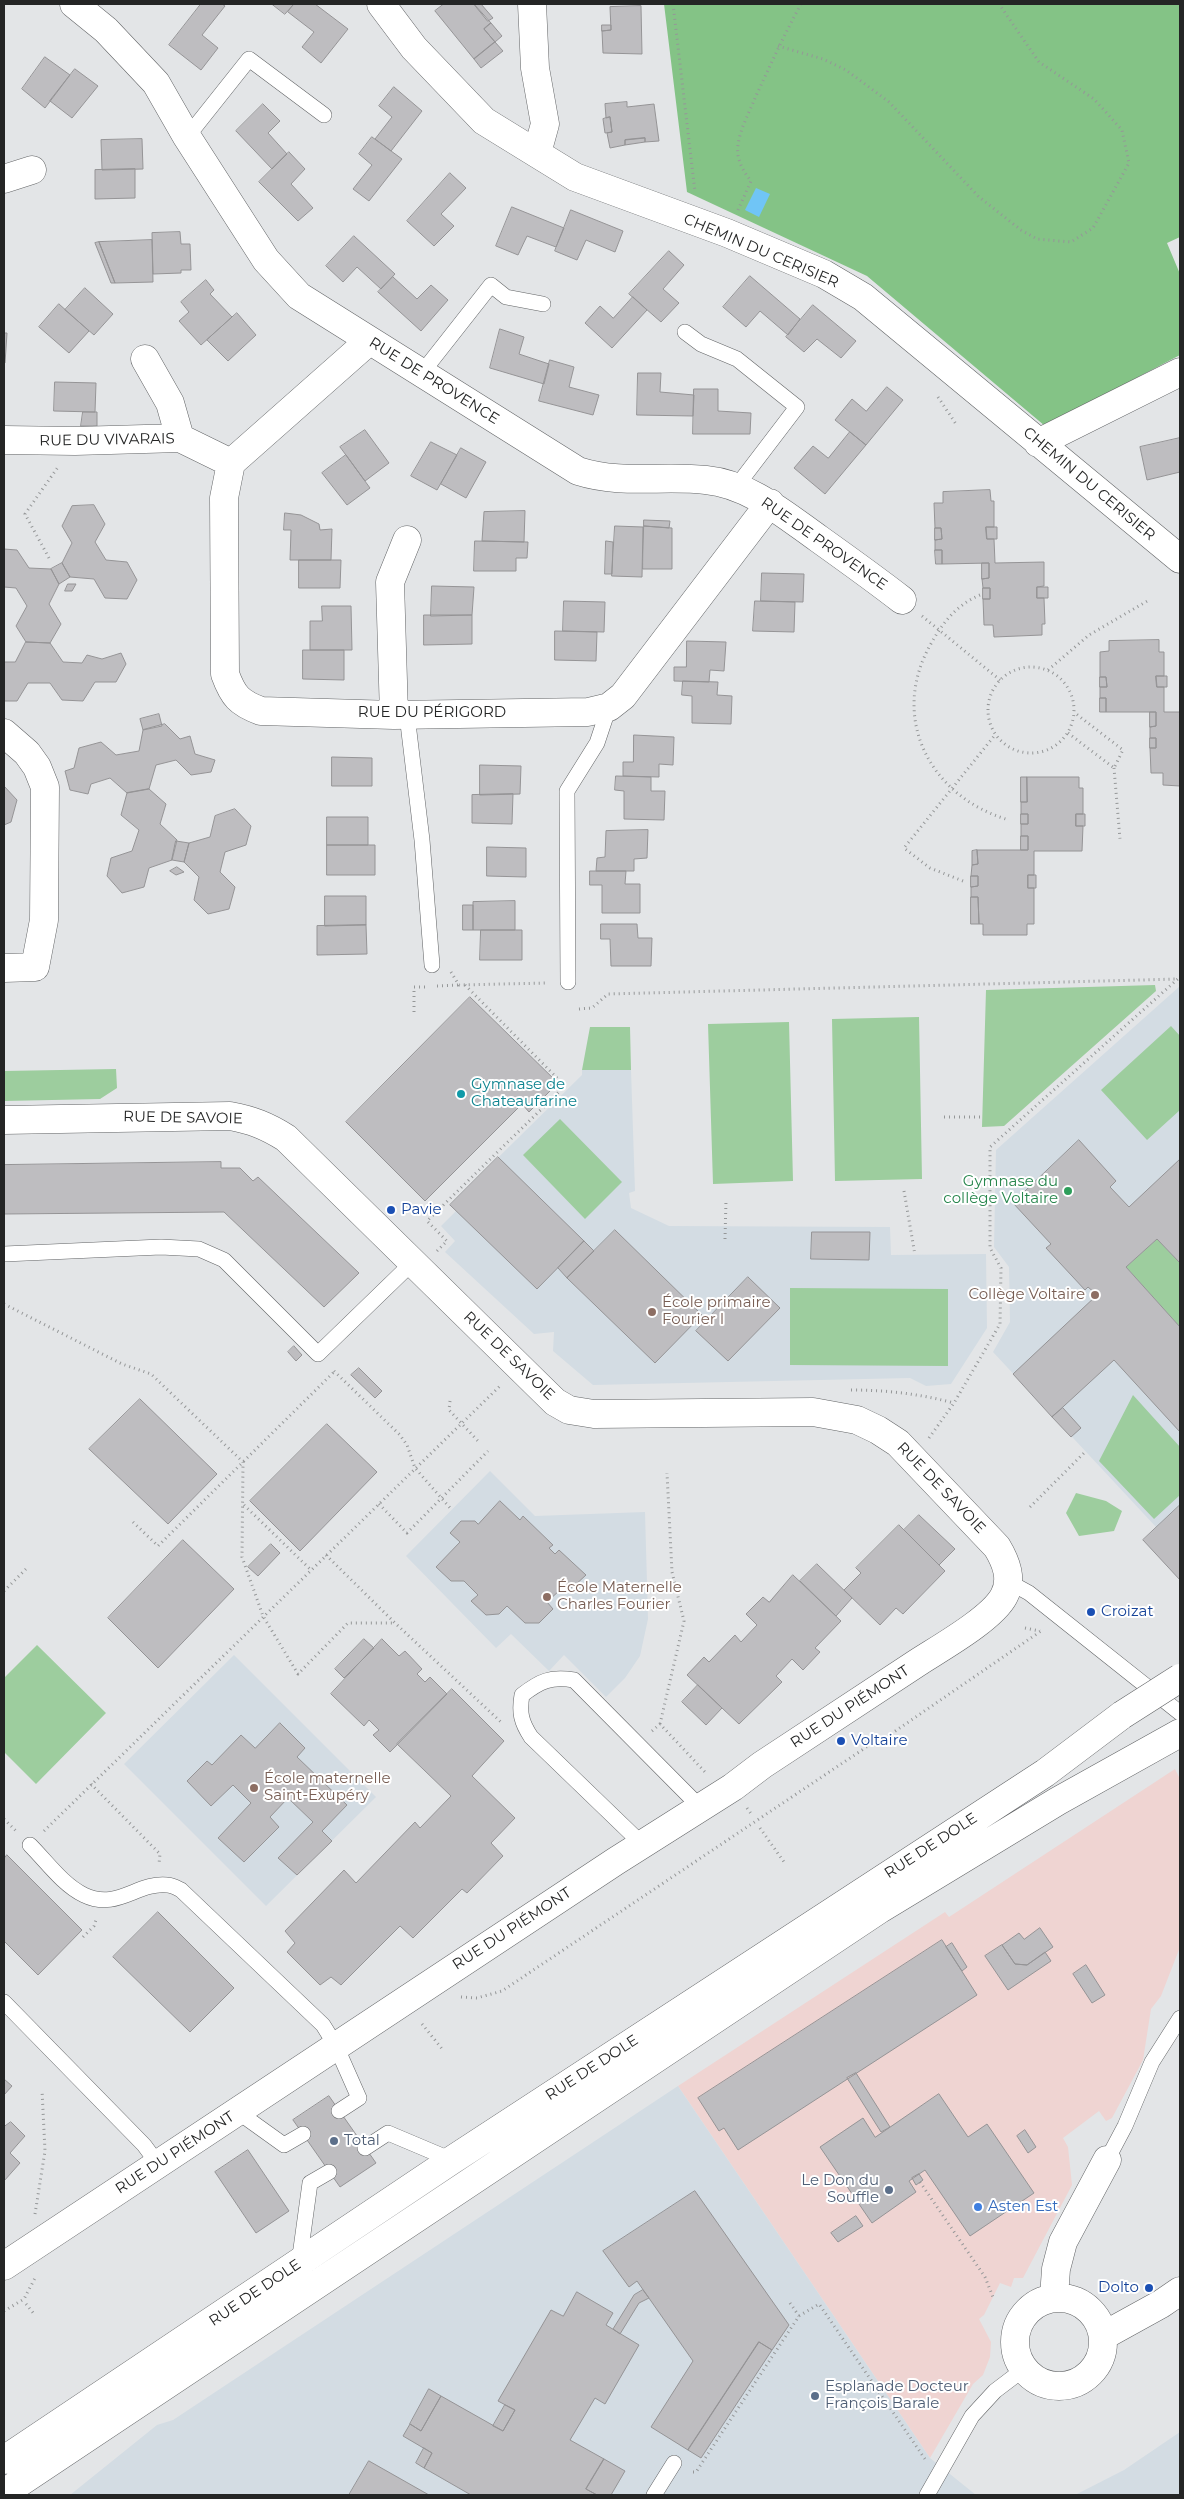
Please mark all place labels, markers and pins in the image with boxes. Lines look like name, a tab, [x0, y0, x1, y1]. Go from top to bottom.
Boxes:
place label: Gymnase de Chateaufarine	[471, 1076, 577, 1111]
marker: Gymnase de Chateaufarine	[455, 1088, 467, 1100]
place label: Gymnase du collège Voltaire	[943, 1173, 1058, 1208]
marker: Gymnase du collège Voltaire	[1062, 1185, 1074, 1197]
place label: Pavie	[401, 1201, 441, 1219]
marker: Pavie	[385, 1204, 397, 1216]
place label: Collège Voltaire	[968, 1286, 1085, 1304]
marker: Collège Voltaire	[1089, 1289, 1101, 1301]
place label: École primaire Fourier I	[662, 1294, 770, 1329]
marker: École primaire Fourier I	[646, 1306, 658, 1318]
place label: École Maternelle Charles Fourier	[557, 1579, 682, 1614]
marker: École Maternelle Charles Fourier	[541, 1591, 553, 1603]
place label: Croizat	[1101, 1603, 1154, 1621]
marker: Croizat	[1085, 1606, 1097, 1618]
place label: Voltaire	[851, 1732, 908, 1750]
marker: Voltaire	[835, 1735, 847, 1747]
place label: École maternelle Saint-Exupéry	[264, 1770, 391, 1805]
marker: École maternelle Saint-Exupéry	[248, 1782, 260, 1794]
place label: Total	[344, 2132, 380, 2150]
marker: Total	[328, 2135, 340, 2147]
place label: Le Don du Souffle	[801, 2172, 879, 2207]
marker: Le Don du Souffle	[883, 2184, 895, 2196]
place label: Asten Est	[988, 2198, 1058, 2216]
marker: Asten Est	[972, 2201, 984, 2213]
place label: Dolto	[1098, 2279, 1139, 2297]
marker: Dolto	[1143, 2282, 1155, 2294]
place label: Esplanade Docteur François Barale	[825, 2378, 969, 2413]
marker: Esplanade Docteur François Barale	[809, 2390, 821, 2402]

